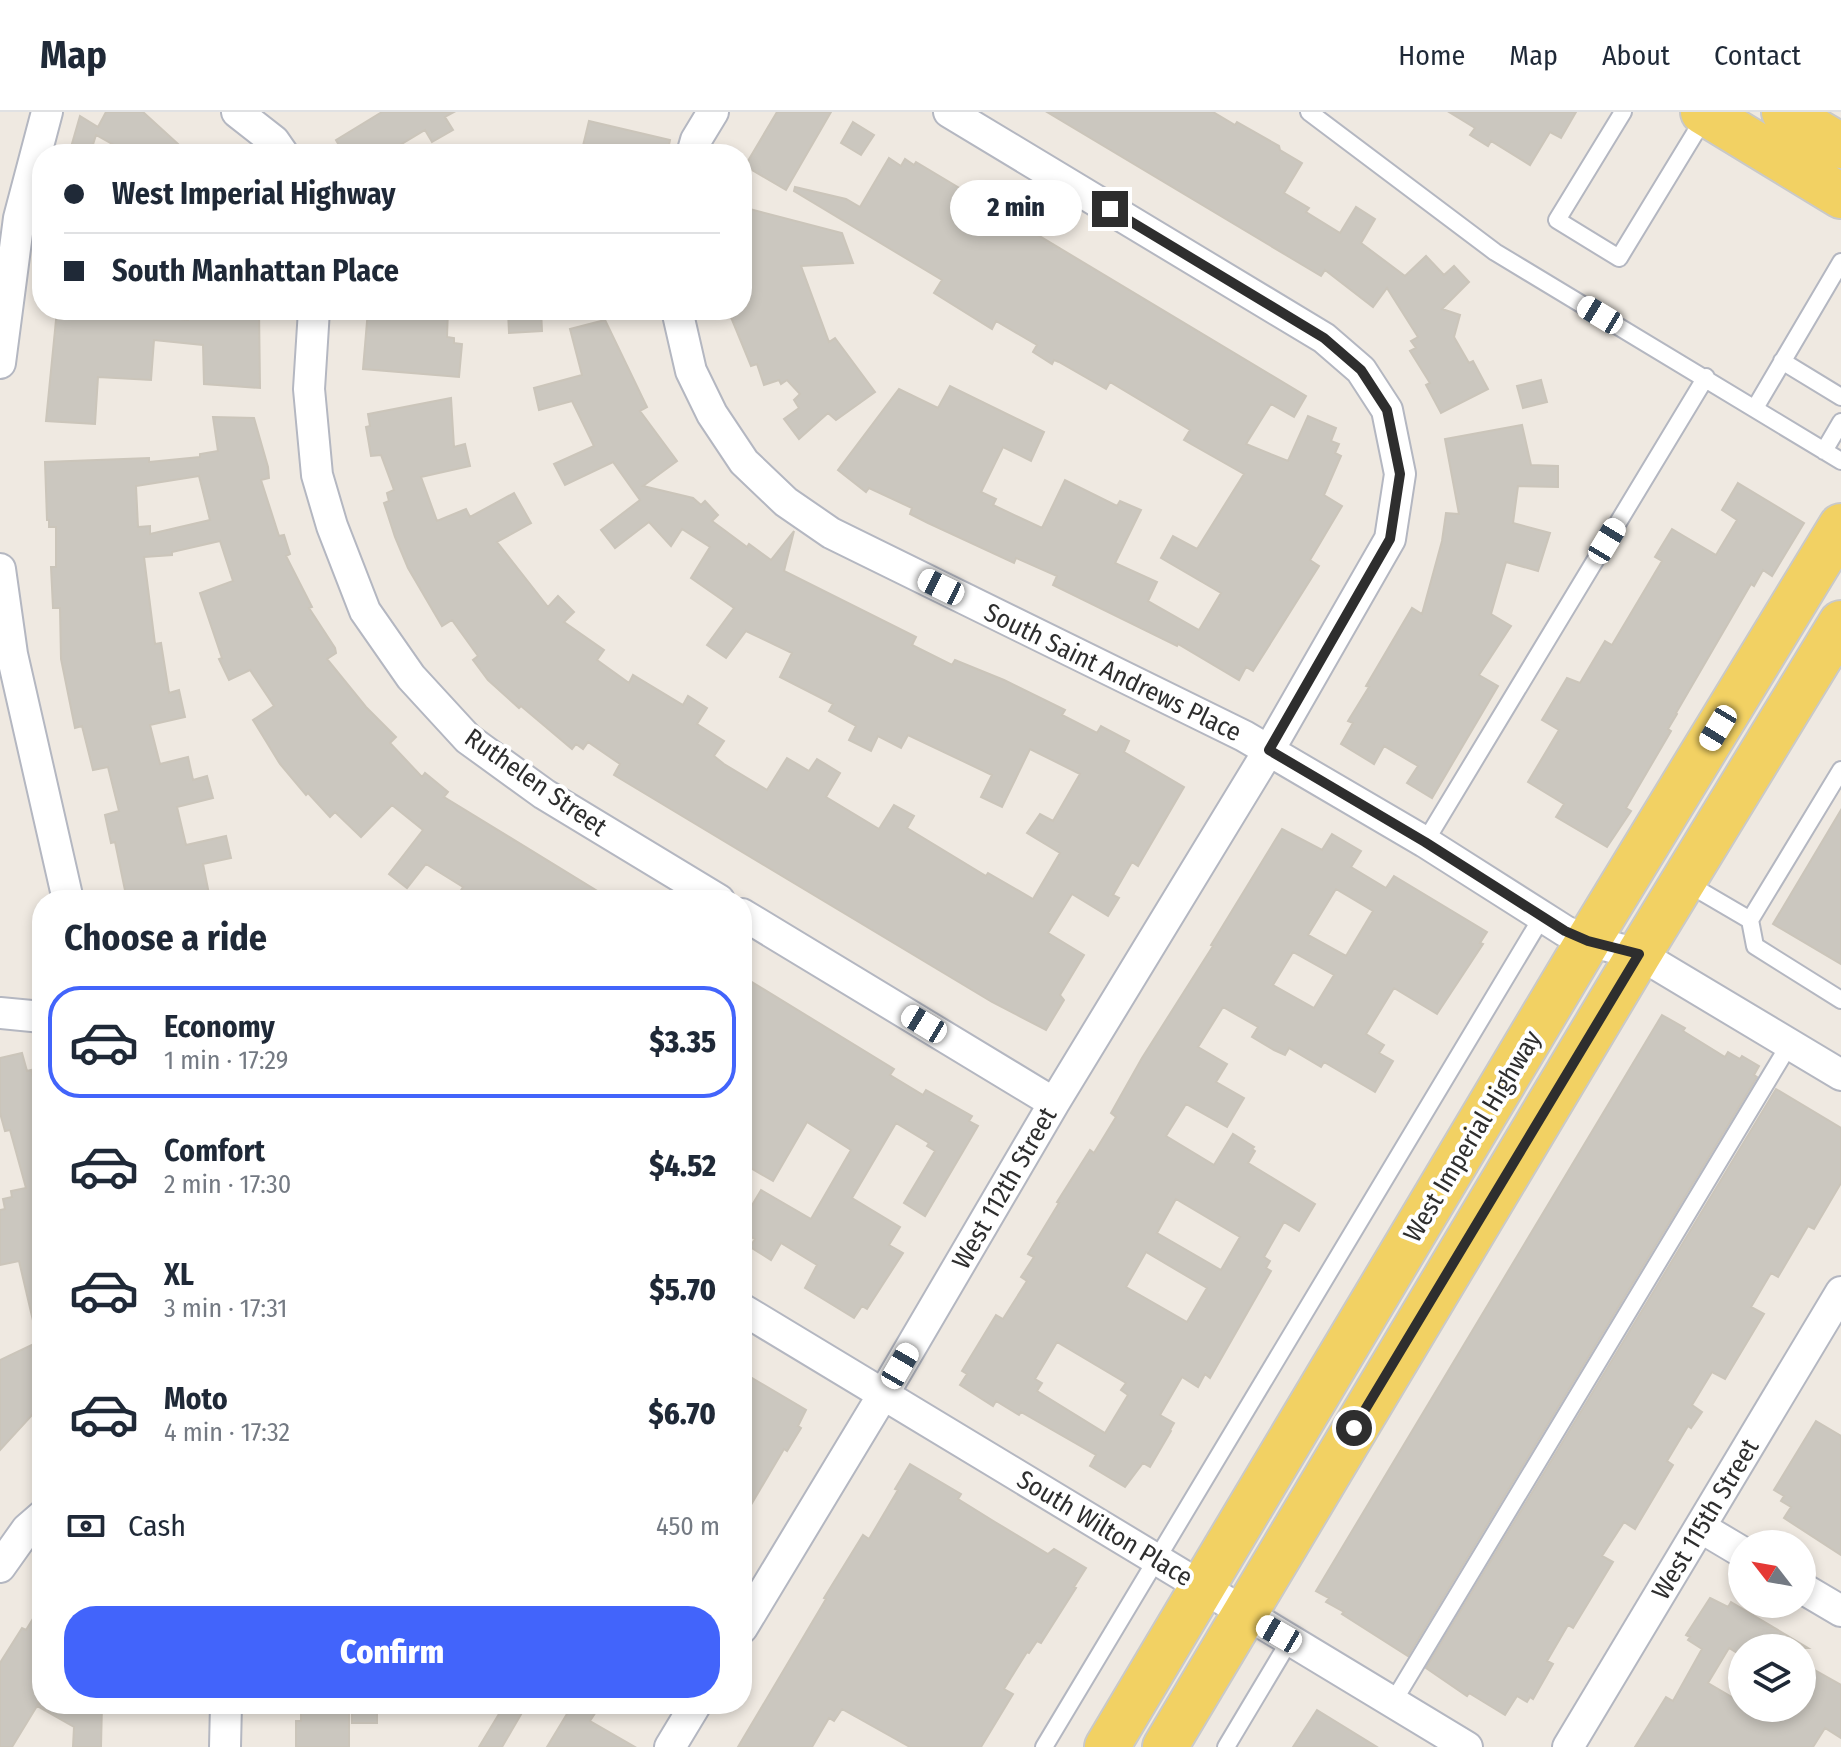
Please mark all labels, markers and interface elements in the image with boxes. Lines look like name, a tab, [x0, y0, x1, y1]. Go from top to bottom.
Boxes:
text: Map	[40, 32, 107, 78]
text: Home	[1398, 39, 1465, 72]
text: Map	[1509, 39, 1558, 72]
text: About	[1602, 39, 1670, 72]
text: Contact	[1714, 39, 1801, 72]
text: West Imperial Highway	[112, 176, 396, 212]
callout: 2 min	[950, 181, 1082, 237]
route end	[1092, 191, 1128, 227]
text: 2 min	[987, 192, 1045, 223]
text: South Manhattan Place	[112, 253, 399, 289]
car	[1573, 292, 1627, 338]
car	[1584, 514, 1630, 568]
car	[914, 566, 968, 608]
street label: South Saint Andrews Place	[979, 597, 1246, 748]
car	[1695, 701, 1741, 755]
street label: Ruthelen Street	[459, 722, 613, 843]
text: Choose a ride	[64, 916, 267, 960]
car	[897, 1001, 951, 1047]
icon: car	[68, 1006, 140, 1078]
text: Economy	[164, 1009, 275, 1045]
text: $3.35	[650, 1024, 716, 1060]
street label: West Imperial Highway	[1397, 1025, 1548, 1248]
text: 1 min · 17:29	[164, 1045, 288, 1076]
street label: West 112th Street	[946, 1102, 1063, 1275]
icon: car	[68, 1130, 140, 1202]
text: Comfort	[164, 1133, 265, 1169]
text: $4.52	[649, 1148, 716, 1184]
text: 2 min · 17:30	[164, 1169, 291, 1200]
icon: car	[68, 1254, 140, 1326]
text: XL	[164, 1257, 194, 1293]
text: $5.70	[650, 1272, 716, 1308]
text: 3 min · 17:31	[164, 1293, 287, 1324]
car	[878, 1339, 922, 1393]
icon: car	[68, 1378, 140, 1450]
text: Moto	[164, 1381, 228, 1417]
text: $6.70	[649, 1396, 716, 1432]
route start	[1336, 1410, 1372, 1446]
text: 4 min · 17:32	[164, 1417, 290, 1448]
street label: West 115th Street	[1645, 1433, 1766, 1605]
street label: South Wilton Place	[1011, 1464, 1198, 1593]
icon: cash	[64, 1504, 108, 1548]
text: Cash	[128, 1508, 186, 1544]
text: 450 m	[656, 1511, 720, 1542]
north arrow	[1728, 1530, 1816, 1618]
map controls	[1728, 1530, 1816, 1722]
button: Confirm	[64, 1606, 720, 1698]
car	[1252, 1612, 1306, 1656]
button: layers	[1728, 1634, 1816, 1722]

